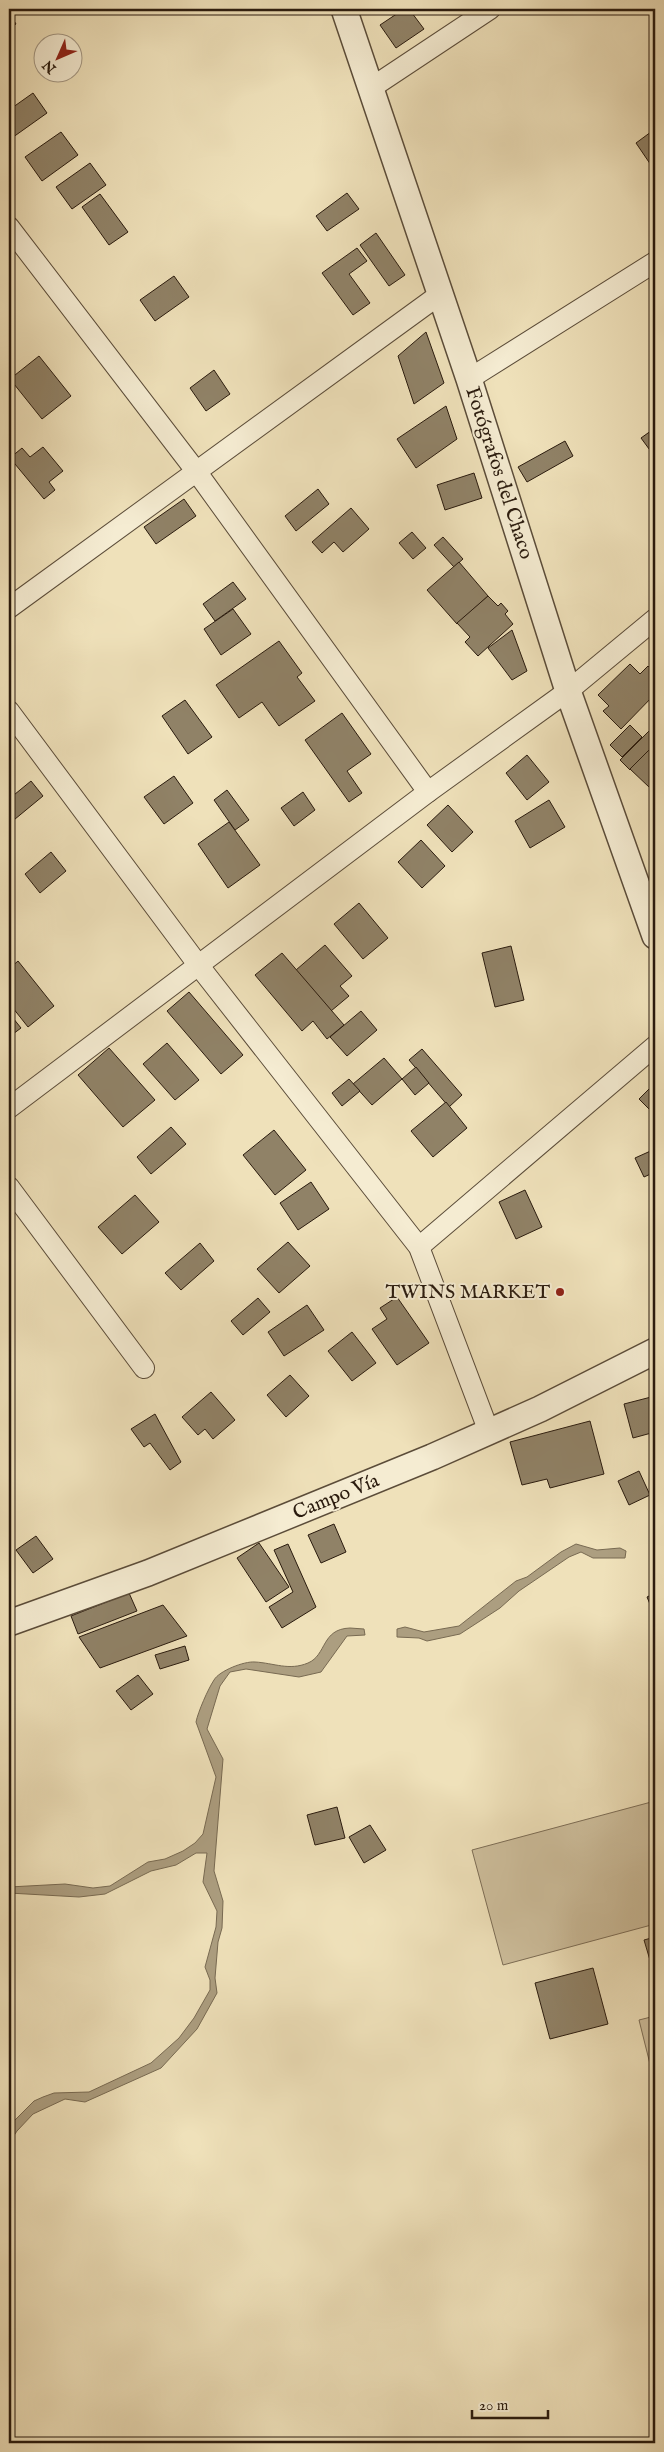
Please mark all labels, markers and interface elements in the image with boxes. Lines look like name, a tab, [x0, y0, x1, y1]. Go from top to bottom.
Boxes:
north arrow	[32, 32, 82, 82]
text: N	[39, 56, 61, 78]
street label: Fotógrafos del Chaco	[459, 384, 539, 563]
place label: TWINS MARKET	[385, 1280, 550, 1305]
marker: TWINS MARKET	[554, 1286, 566, 1298]
street label: Campo Vía	[289, 1468, 383, 1526]
scale bar	[472, 2387, 548, 2419]
text: 20 m	[479, 2396, 509, 2415]

